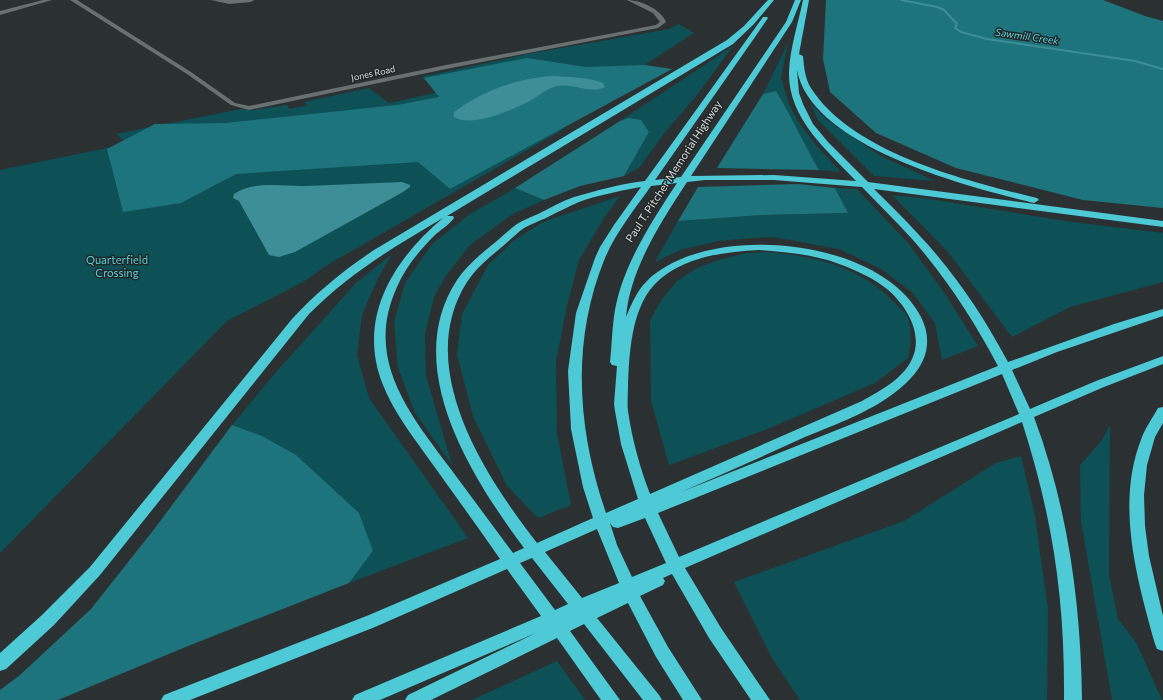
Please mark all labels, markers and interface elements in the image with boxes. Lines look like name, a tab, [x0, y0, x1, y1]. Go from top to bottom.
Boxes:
water label: Sawmill Creek	[995, 26, 1060, 46]
street label: Jones Road	[350, 63, 396, 83]
street label: Paul T. Pitcher Memorial Highway	[622, 97, 724, 244]
park label: Quarterfield Crossing	[86, 253, 148, 279]

